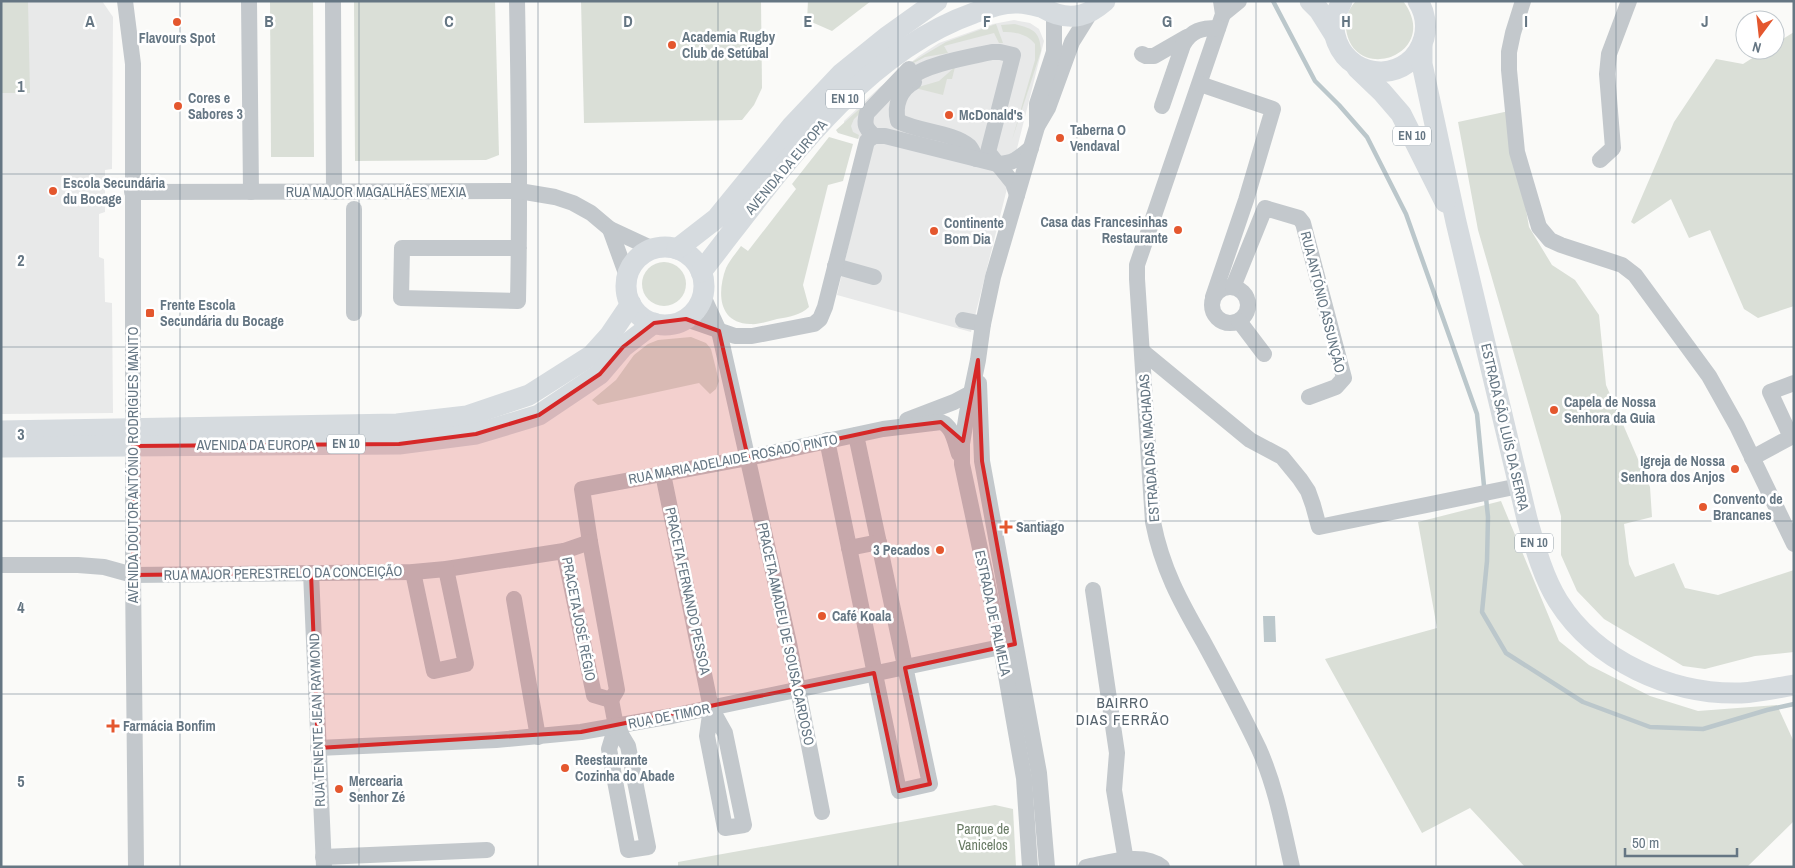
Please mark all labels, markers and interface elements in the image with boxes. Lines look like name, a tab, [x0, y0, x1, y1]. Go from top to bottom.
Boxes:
text: A	[85, 10, 95, 32]
text: B	[264, 10, 274, 32]
text: C	[444, 10, 454, 32]
text: D	[623, 10, 633, 32]
text: E	[804, 10, 813, 32]
text: F	[983, 10, 991, 32]
text: G	[1162, 10, 1172, 32]
text: H	[1341, 10, 1351, 32]
text: I	[1524, 10, 1528, 32]
text: J	[1701, 10, 1709, 32]
north arrow	[1735, 10, 1785, 60]
marker: Flavours Spot	[171, 16, 183, 28]
place label: Academia Rugby Club de Setúbal	[682, 28, 776, 62]
place label: Flavours Spot	[139, 29, 215, 47]
text: N	[1750, 38, 1763, 57]
marker: Academia Rugby Club de Setúbal	[666, 39, 678, 51]
text: 1	[17, 75, 25, 97]
place label: Cores e Sabores 3	[188, 89, 243, 123]
road number: EN 10	[826, 90, 864, 108]
marker: Cores e Sabores 3	[172, 100, 184, 112]
place label: McDonald's	[959, 106, 1023, 124]
marker: McDonald's	[943, 109, 955, 121]
street label: AVENIDA DA EUROPA	[740, 116, 831, 219]
place label: Taberna O Vendaval	[1070, 121, 1126, 155]
road number: EN 10	[1393, 126, 1431, 146]
marker: Taberna O Vendaval	[1054, 132, 1066, 144]
place label: Escola Secundária du Bocage	[63, 174, 166, 208]
street label: RUA MAJOR MAGALHÃES MEXIA	[286, 183, 467, 201]
marker: Escola Secundária du Bocage	[47, 185, 59, 197]
place label: Casa das Francesinhas Restaurante	[1040, 213, 1168, 247]
place label: Continente Bom Dia	[944, 214, 1004, 248]
marker: Casa das Francesinhas Restaurante	[1172, 224, 1184, 236]
marker: Continente Bom Dia	[928, 225, 940, 237]
street label: RUA ANTÓNIO ASSUNÇÃO	[1297, 229, 1349, 375]
text: 2	[17, 249, 25, 271]
place label: Frente Escola Secundária du Bocage	[160, 296, 284, 330]
marker: Frente Escola Secundária du Bocage	[144, 307, 156, 319]
street label: AVENIDA DOUTOR ANTÓNIO RODRIGUES MANITO	[124, 327, 142, 604]
street label: ESTRADA SÃO LUÍS DA SERRA	[1477, 342, 1533, 513]
street label: ESTRADA DAS MACHADAS	[1135, 373, 1163, 523]
place label: Capela de Nossa Senhora da Guia	[1564, 393, 1656, 427]
marker: Capela de Nossa Senhora da Guia	[1548, 404, 1560, 416]
text: 3	[17, 423, 25, 445]
street label: RUA MARIA ADELAIDE ROSADO PINTO	[627, 430, 839, 488]
road number: EN 10	[327, 434, 365, 454]
street label: AVENIDA DA EUROPA	[196, 436, 315, 454]
place label: Igreja de Nossa Senhora dos Anjos	[1621, 452, 1726, 486]
marker: Igreja de Nossa Senhora dos Anjos	[1729, 463, 1741, 475]
place label: Convento de Brancanes	[1713, 490, 1783, 524]
marker: Convento de Brancanes	[1697, 501, 1709, 513]
street label: PRACETA FERNANDO PESSOA	[661, 506, 715, 677]
place label: Santiago	[1016, 518, 1064, 536]
street label: PRACETA AMADEU DE SOUSA CARDOSO	[754, 521, 818, 747]
marker: Santiago	[1000, 521, 1012, 533]
road number: EN 10	[1515, 534, 1553, 552]
place label: 3 Pecados	[873, 541, 930, 559]
marker: 3 Pecados	[934, 544, 946, 556]
street label: ESTRADA DE PALMELA	[971, 549, 1015, 678]
street label: PRACETA JOSÉ RÉGIO	[558, 555, 600, 683]
street label: RUA MAJOR PERESTRELO DA CONCEIÇÃO	[164, 562, 402, 584]
text: 4	[17, 596, 25, 618]
place label: Café Koala	[832, 607, 892, 625]
marker: Café Koala	[816, 610, 828, 622]
street label: RUA TENENTE JEAN RAYMOND	[305, 633, 329, 807]
district label: BAIRRO DIAS FERRÃO	[1076, 692, 1170, 730]
street label: RUA DE TIMOR	[627, 699, 711, 733]
place label: Farmácia Bonfim	[123, 717, 216, 735]
marker: Farmácia Bonfim	[107, 720, 119, 732]
place label: Reestaurante Cozinha do Abade	[575, 751, 675, 785]
marker: Reestaurante Cozinha do Abade	[559, 762, 571, 774]
text: 5	[17, 770, 25, 792]
place label: Mercearia Senhor Zé	[349, 772, 405, 806]
marker: Mercearia Senhor Zé	[333, 783, 345, 795]
park label: Parque de Vanicelos	[957, 820, 1009, 854]
scale bar	[1625, 826, 1738, 858]
text: 50 m	[1632, 832, 1659, 853]

